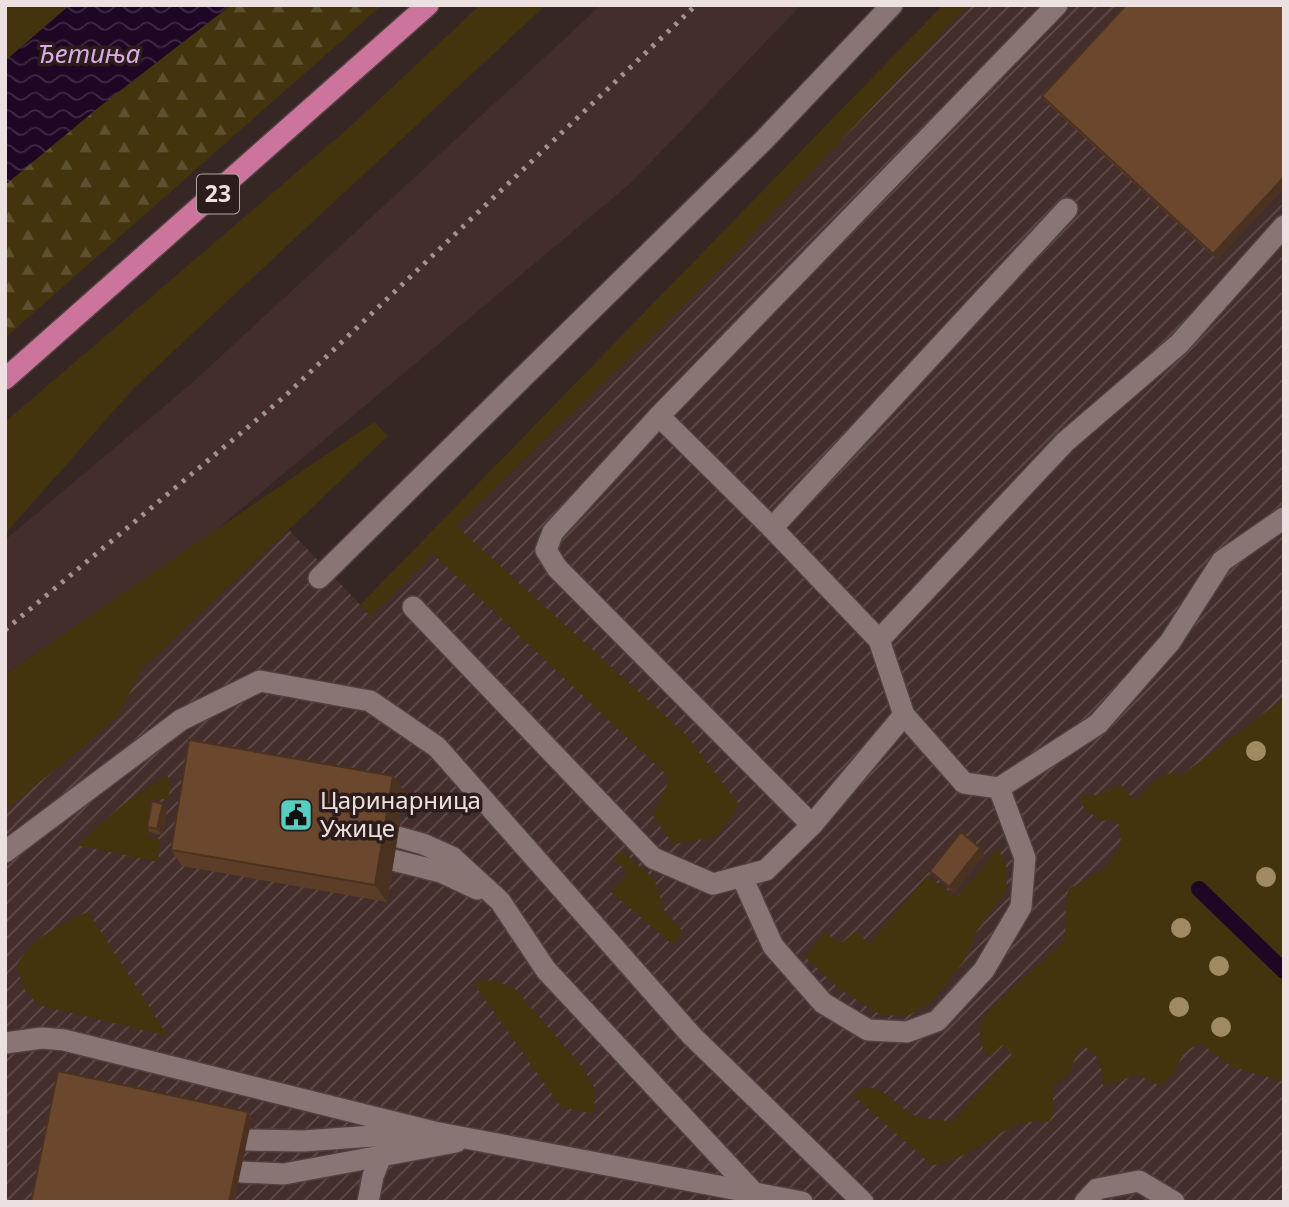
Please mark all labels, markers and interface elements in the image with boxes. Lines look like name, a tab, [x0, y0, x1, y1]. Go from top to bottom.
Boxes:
water label: Ђетиња	[37, 35, 141, 71]
road number: 23	[197, 174, 239, 214]
place label: Царинарница Ужице	[320, 783, 481, 844]
public building icon: Царинарница Ужице	[277, 796, 315, 834]

